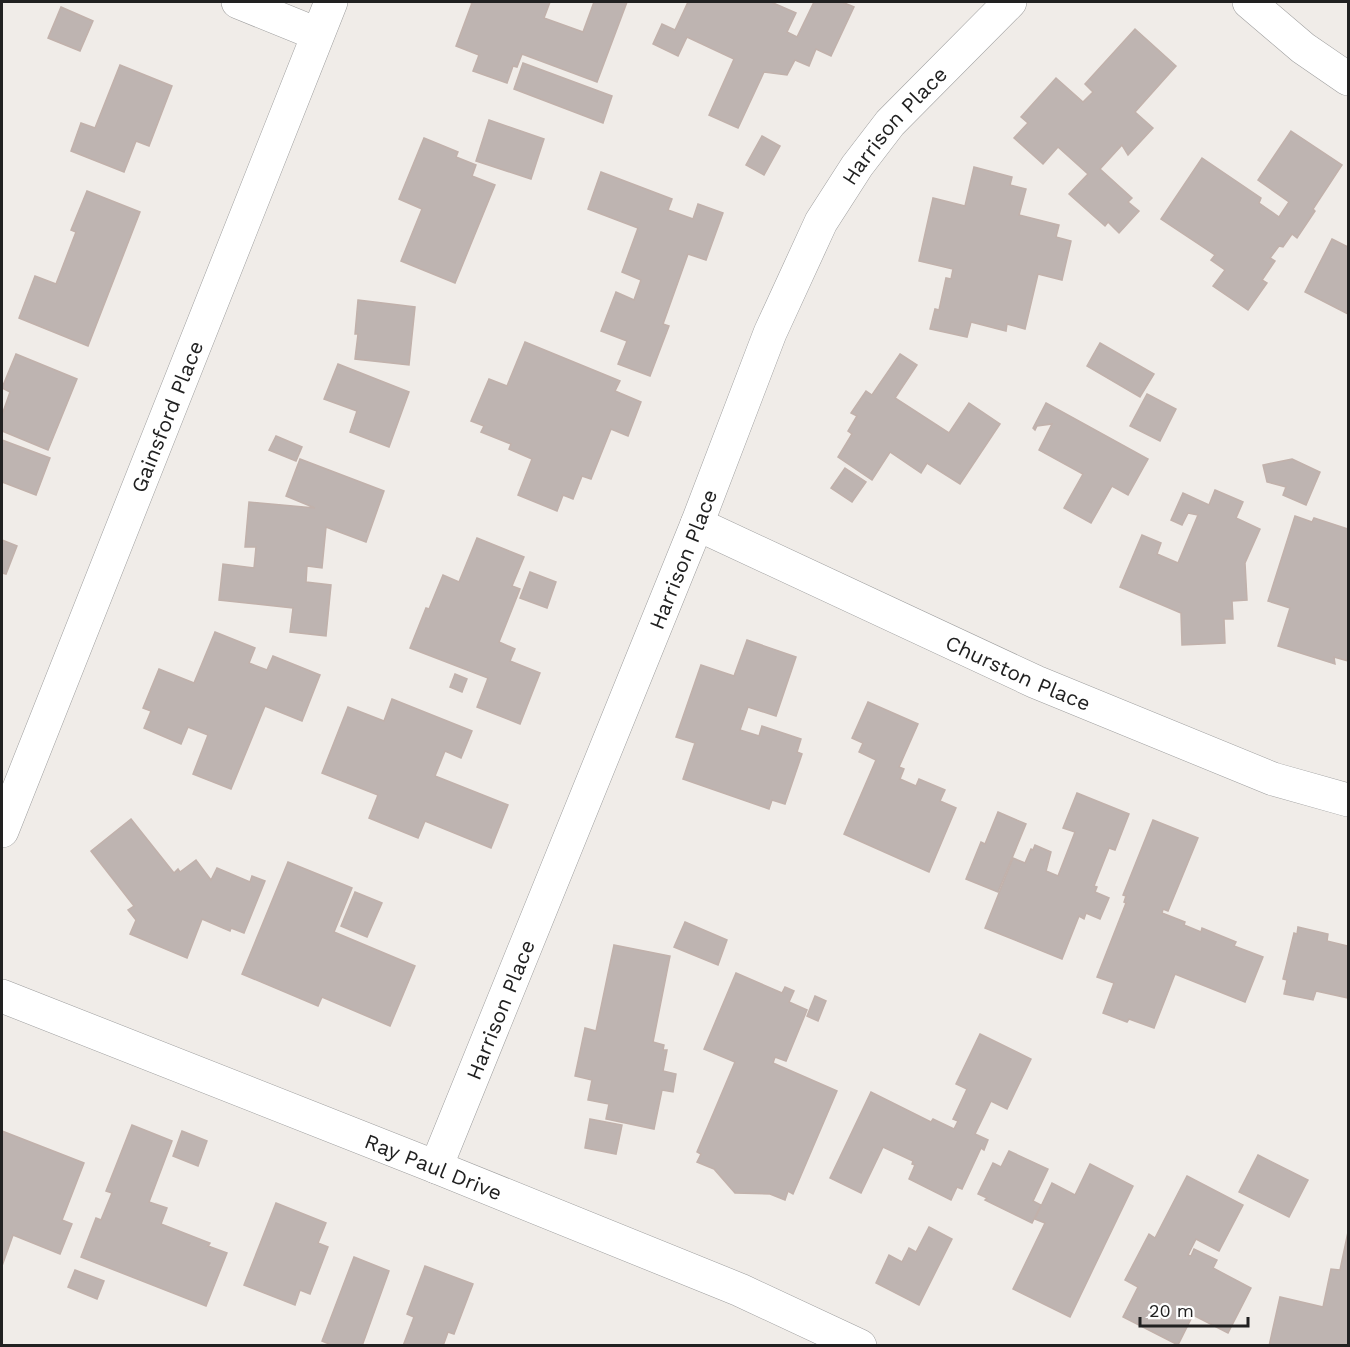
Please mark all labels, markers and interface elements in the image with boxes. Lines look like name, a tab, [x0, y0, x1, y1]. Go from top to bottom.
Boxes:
street label: Harrison Place	[836, 61, 952, 189]
street label: Gainsford Place	[125, 337, 208, 496]
street label: Harrison Place	[643, 485, 722, 633]
street label: Churston Place	[942, 629, 1095, 716]
street label: Harrison Place	[460, 936, 540, 1083]
street label: Ray Paul Drive	[361, 1128, 506, 1205]
scale bar	[1140, 1290, 1248, 1328]
text: 20 m	[1149, 1300, 1194, 1321]

